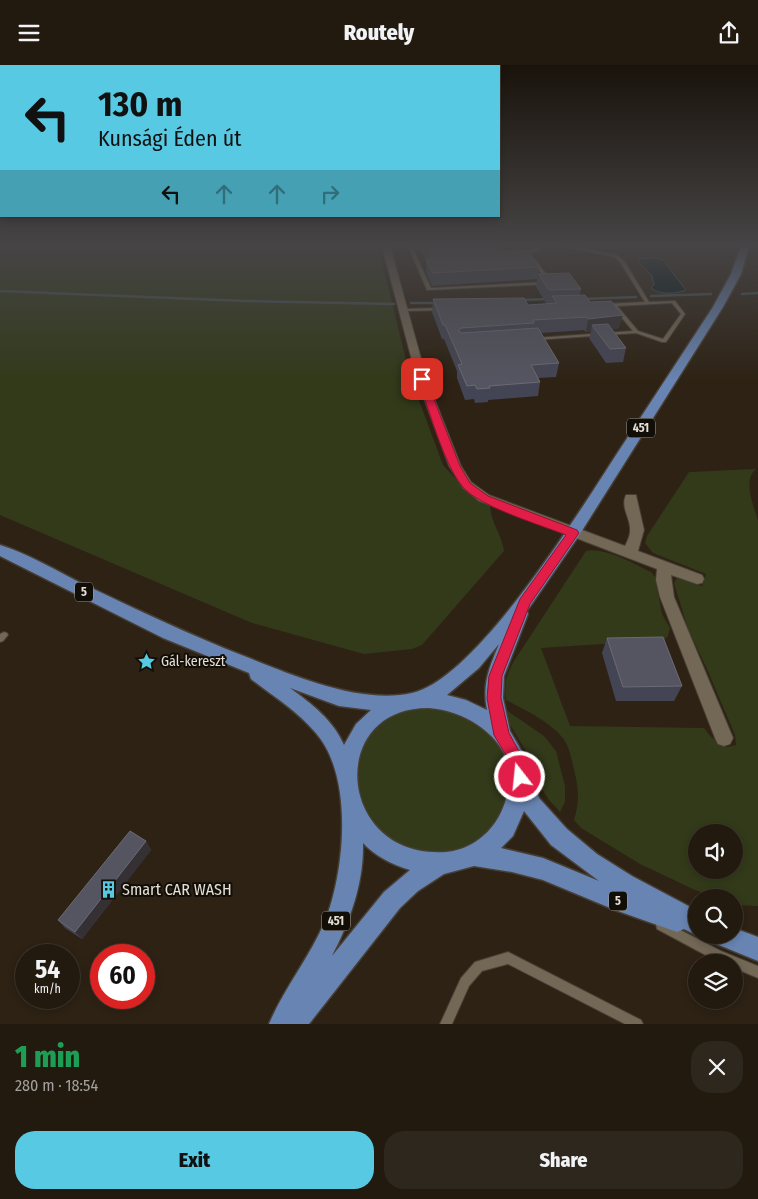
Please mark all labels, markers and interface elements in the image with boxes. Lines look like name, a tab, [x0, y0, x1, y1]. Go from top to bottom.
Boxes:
icon: menu	[15, 19, 43, 47]
text: Routely	[344, 19, 414, 46]
icon: share	[715, 19, 743, 47]
text: 130 m	[98, 83, 182, 125]
icon: left	[15, 85, 80, 150]
text: Kunsági Éden út	[98, 125, 241, 152]
icon: left	[157, 180, 185, 208]
icon: ahead	[210, 180, 238, 208]
icon: ahead	[263, 180, 291, 208]
icon: right	[316, 180, 344, 208]
pin	[401, 358, 443, 400]
icon: arrive	[408, 365, 436, 393]
road number: 451	[627, 418, 655, 437]
road number: 5	[75, 583, 93, 601]
place icon: Gál-kereszt	[137, 651, 157, 671]
place label: Gál-kereszt	[161, 653, 226, 670]
position arrow	[493, 750, 545, 802]
map controls	[688, 824, 743, 1009]
button: sound	[688, 824, 743, 879]
building icon: Smart CAR WASH	[98, 879, 118, 899]
place label: Smart CAR WASH	[122, 880, 232, 899]
button: search	[688, 889, 743, 944]
road number: 5	[609, 891, 627, 911]
road number: 451	[322, 911, 350, 931]
speed limit sign: 60	[90, 944, 155, 1009]
button: layers	[688, 954, 743, 1009]
text: 54	[35, 955, 60, 985]
text: km/h	[34, 982, 61, 996]
text: 1 min	[15, 1039, 80, 1075]
button: close	[691, 1041, 743, 1093]
text: 280 m · 18:54	[15, 1076, 98, 1095]
button: Exit	[15, 1131, 374, 1189]
button: Share	[384, 1131, 743, 1189]

